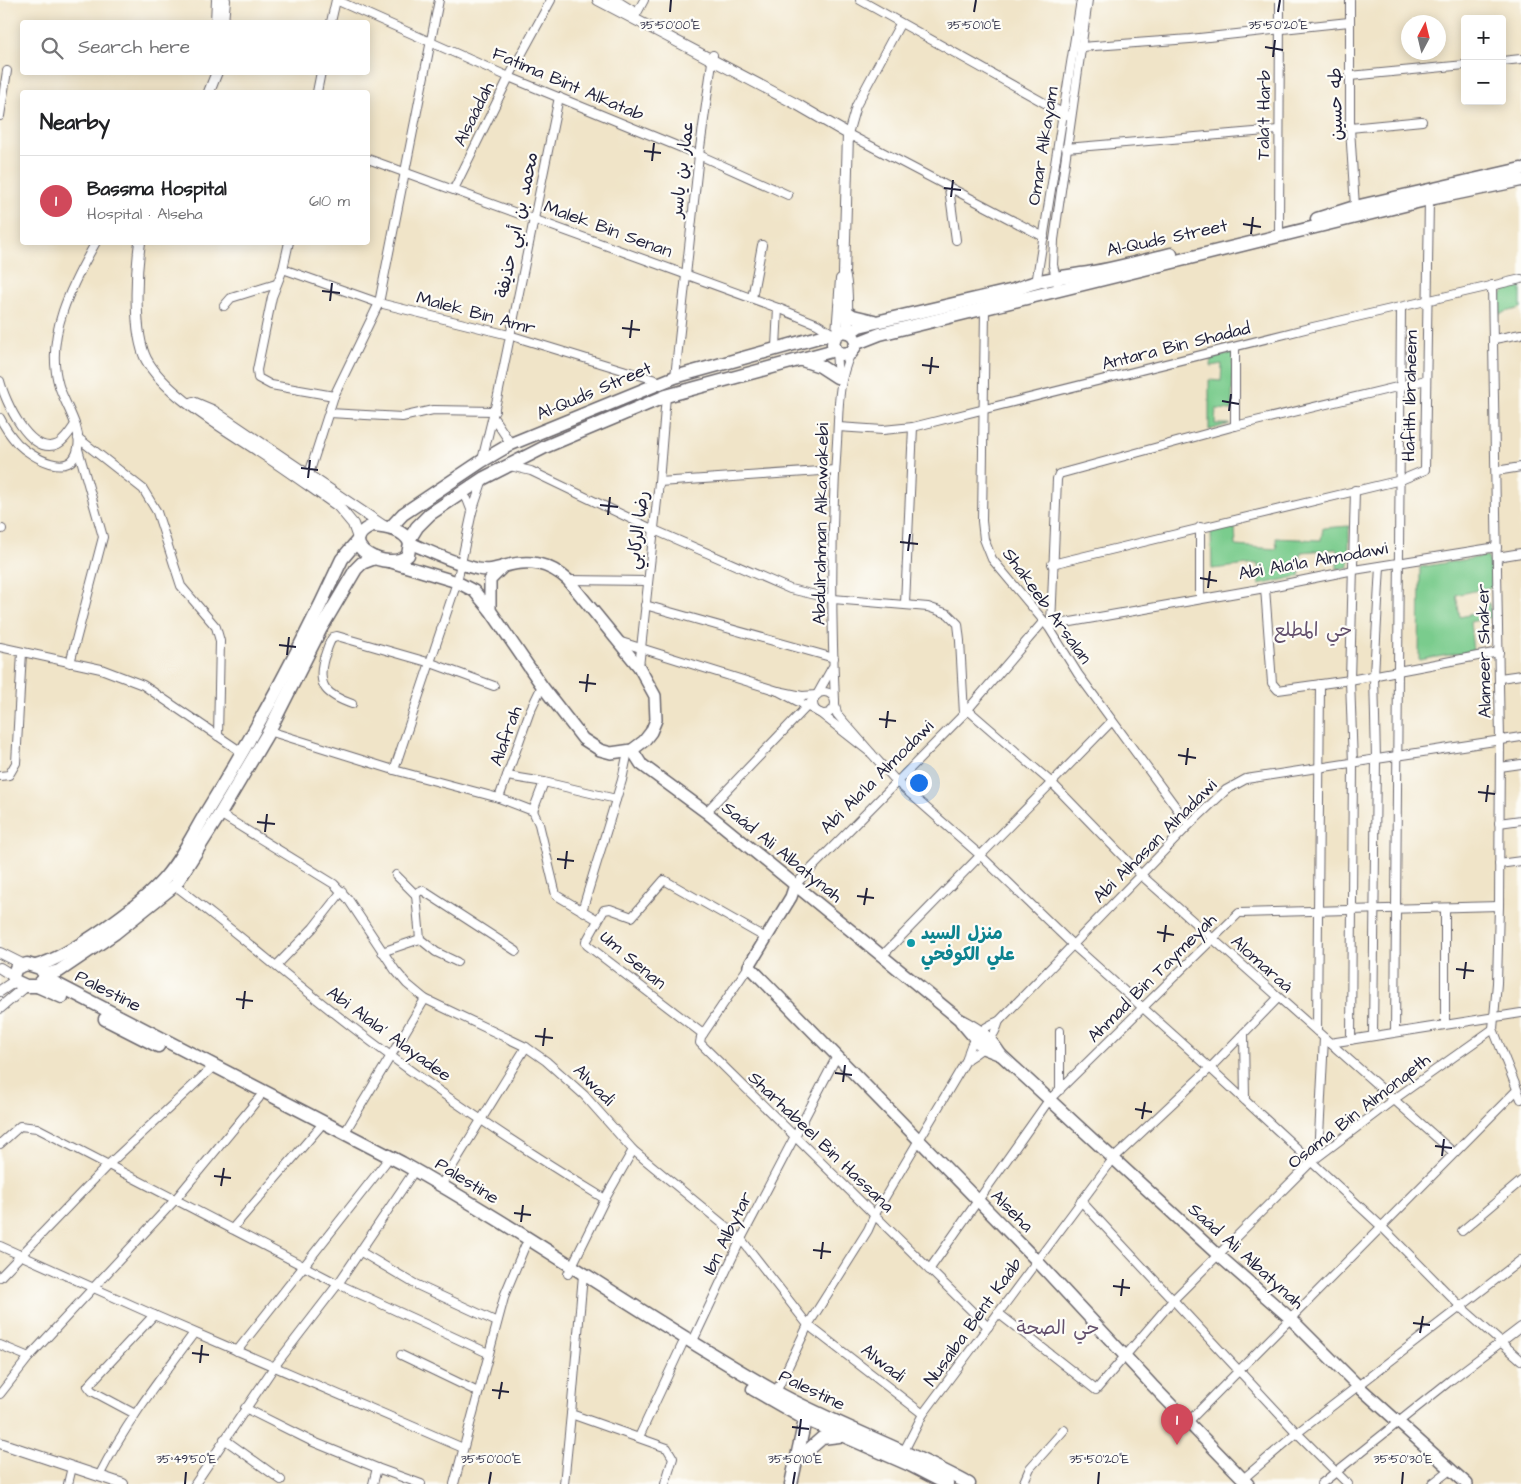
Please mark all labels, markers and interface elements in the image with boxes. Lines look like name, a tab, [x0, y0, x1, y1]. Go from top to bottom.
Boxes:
north arrow	[1401, 15, 1446, 60]
map controls	[1461, 15, 1506, 105]
button: +	[1461, 15, 1506, 60]
text: 35°50'00"E	[640, 17, 700, 34]
text: 35°50'10"E	[947, 17, 1001, 34]
text: 35°50'20"E	[1248, 17, 1308, 34]
search box	[20, 20, 370, 75]
icon: search	[38, 34, 66, 62]
text: Search here	[78, 34, 190, 61]
street label: Fatima Bint Alkatab	[488, 41, 648, 127]
button: −	[1461, 60, 1506, 105]
street label: طه حسين	[1323, 67, 1349, 141]
street label: Tala't Harb	[1251, 70, 1277, 160]
street label: Alsaádah	[448, 77, 500, 150]
street label: Omar Alkayam	[1021, 85, 1066, 207]
text: Nearby	[40, 108, 110, 137]
street label: عمار بن ياسر	[663, 119, 700, 221]
street label: محمد بن أبي حذيفة	[489, 150, 548, 301]
text: Bassma Hospital	[87, 176, 227, 203]
text: 1	[55, 190, 57, 212]
text: 610 m	[309, 190, 350, 212]
street label: Malek Bin Senan	[540, 194, 676, 264]
text: Hospital · Alseha	[87, 203, 203, 225]
street label: Al-Quds Street	[1104, 213, 1230, 263]
street label: Malek Bin Amr	[414, 285, 538, 341]
street label: Antara Bin Shadad	[1099, 315, 1253, 377]
street label: Hafith Ibraheem	[1396, 330, 1424, 462]
street label: Al-Quds Street	[533, 355, 656, 427]
street label: Abdulrahman Alkawakebi	[807, 422, 835, 625]
street label: رضا الركابي	[621, 489, 658, 571]
street label: Abi Ala'la Almodawi	[1236, 536, 1390, 586]
street label: Shakeeb Arsalan	[996, 543, 1098, 669]
street label: Alameer Shaker	[1470, 583, 1498, 718]
district label: حي المطلع	[1274, 617, 1352, 646]
street label: Alafrah	[484, 702, 528, 770]
street label: Abi Ala'la Almodawi	[815, 714, 940, 839]
your location	[906, 770, 932, 796]
street label: Abi Alhasan Alnadawi	[1087, 773, 1223, 909]
street label: Saád Ali Albatynah	[716, 796, 848, 909]
street label: Ahmad Bin Taymeyah	[1082, 908, 1223, 1049]
place label: منزل السيد علي الكوفحي	[921, 921, 1015, 970]
street label: Um Senan	[594, 925, 672, 995]
street label: Alomaraá	[1225, 929, 1299, 999]
marker: منزل السيد علي الكوفحي	[905, 937, 917, 949]
street label: Palestine	[71, 964, 146, 1018]
street label: Abi Alala' Alayadee	[321, 980, 457, 1089]
street label: Osama Bin Almonqeth	[1282, 1047, 1436, 1175]
street label: Alwadi	[567, 1058, 621, 1112]
street label: Sharhabeel Bin Hassana	[742, 1065, 900, 1219]
street label: Palestine	[430, 1152, 504, 1211]
street label: Alseha	[985, 1184, 1039, 1238]
street label: Ibn Albytar	[697, 1187, 760, 1279]
street label: Saád Ali Albatynah	[1182, 1197, 1310, 1316]
street label: Nusaiba Bent Kaáb	[918, 1253, 1028, 1391]
district label: حي الصحة	[1016, 1315, 1100, 1344]
street label: Alwadi	[856, 1338, 911, 1388]
street label: Palestine	[775, 1363, 850, 1417]
pin: 1	[1161, 1404, 1193, 1445]
text: 35°49'50"E	[156, 1451, 216, 1468]
text: 35°50'00"E	[461, 1451, 521, 1468]
text: 35°50'10"E	[768, 1451, 822, 1468]
text: 35°50'20"E	[1069, 1451, 1129, 1468]
text: 35°50'30"E	[1374, 1451, 1432, 1468]

